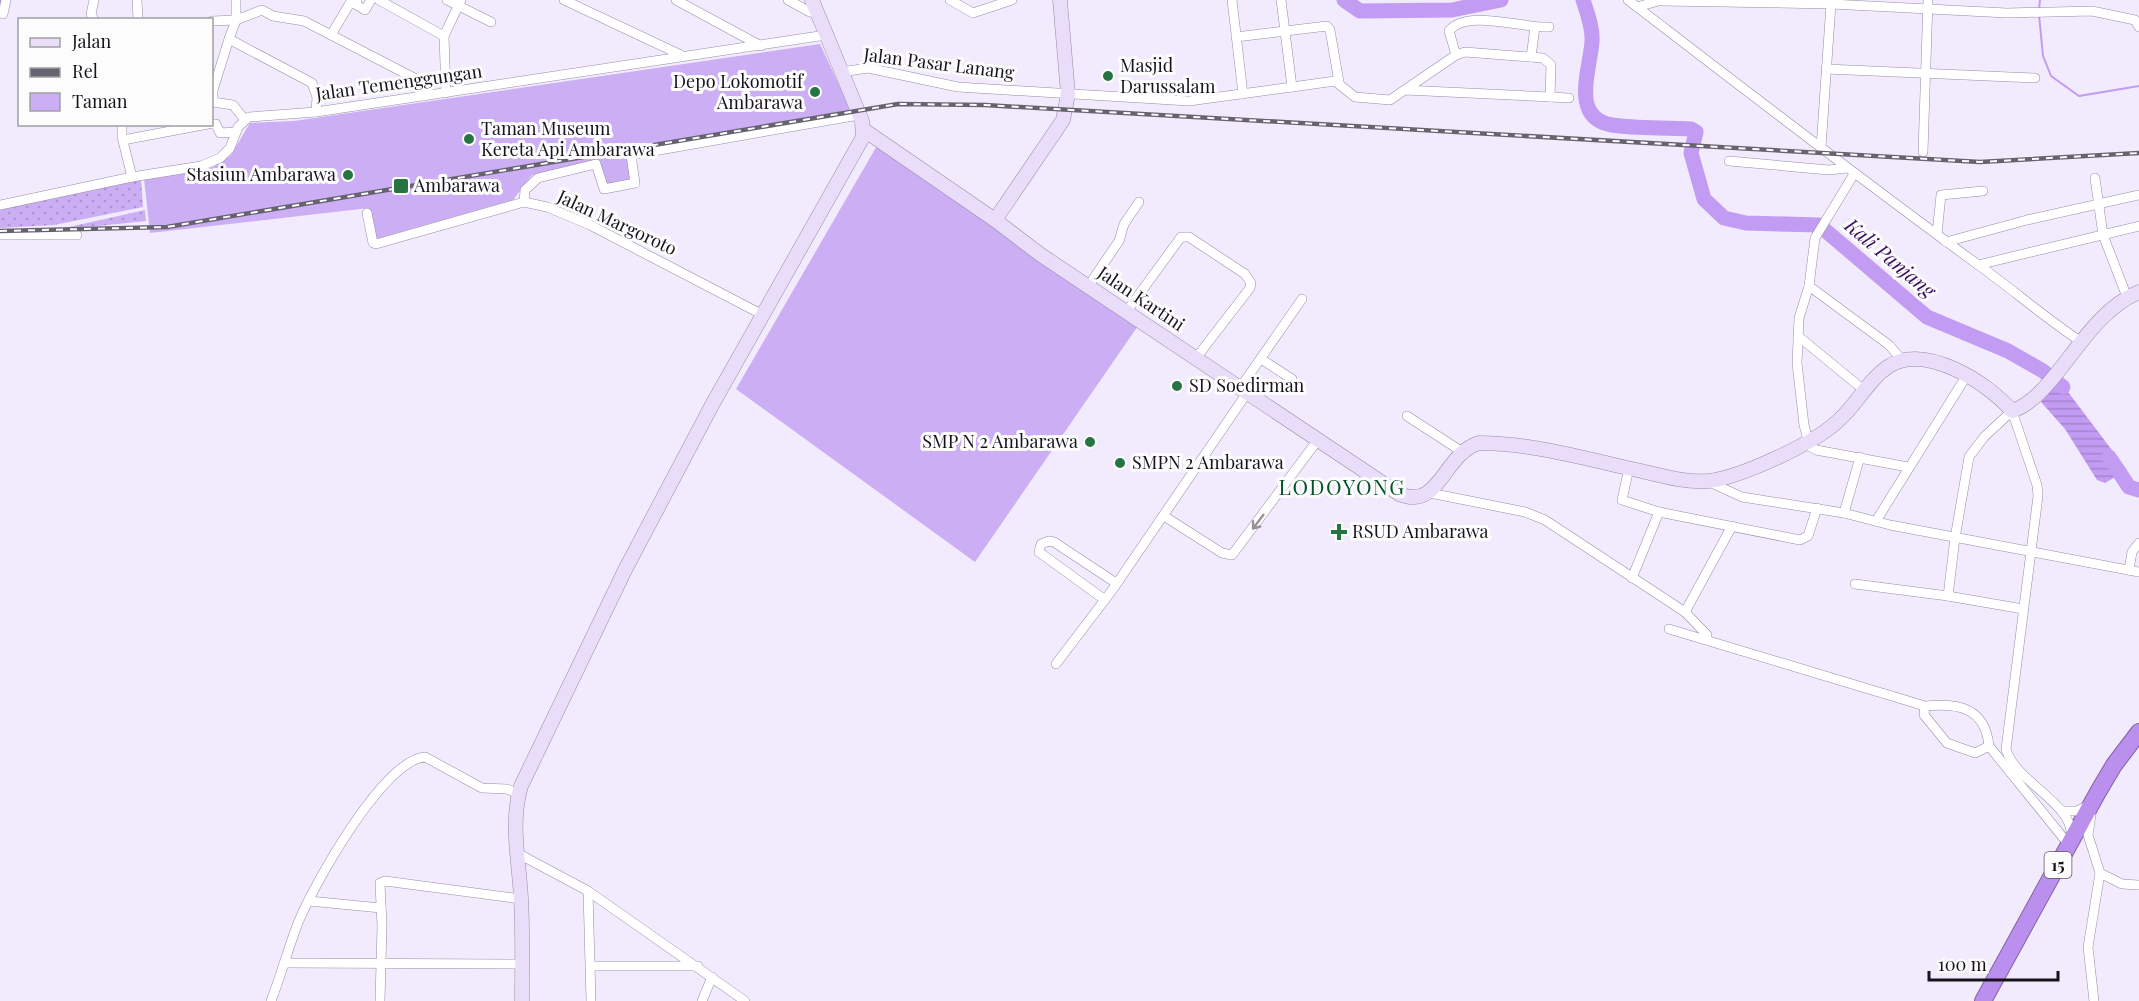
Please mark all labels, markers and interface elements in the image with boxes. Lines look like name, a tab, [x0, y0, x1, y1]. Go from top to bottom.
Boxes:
legend	[18, 18, 213, 126]
text: Jalan	[71, 29, 112, 53]
street label: Jalan Pasar Lanang	[861, 42, 1016, 84]
place label: Masjid Darussalam	[1120, 53, 1216, 98]
street label: Jalan Temenggungan	[313, 58, 484, 106]
text: Rel	[72, 59, 98, 83]
place label: Depo Lokomotif Ambarawa	[673, 69, 805, 114]
marker: Masjid Darussalam	[1101, 69, 1115, 83]
marker: Depo Lokomotif Ambarawa	[808, 85, 822, 99]
text: Taman	[72, 89, 128, 113]
place label: Taman Museum Kereta Api Ambarawa	[481, 116, 655, 161]
marker: Taman Museum Kereta Api Ambarawa	[462, 132, 476, 146]
place label: Stasiun Ambarawa	[187, 162, 336, 186]
marker: Stasiun Ambarawa	[341, 168, 355, 182]
place label: Ambarawa	[413, 173, 500, 197]
marker: Ambarawa	[392, 177, 410, 195]
street label: Jalan Margoroto	[553, 183, 681, 260]
water label: Kali Panjang	[1839, 210, 1943, 304]
street label: Jalan Kartini	[1092, 260, 1190, 336]
place label: SD Soedirman	[1189, 373, 1305, 397]
marker: SD Soedirman	[1170, 379, 1184, 393]
place label: SMP N 2 Ambarawa	[922, 429, 1078, 453]
marker: SMP N 2 Ambarawa	[1083, 435, 1097, 449]
place label: SMPN 2 Ambarawa	[1132, 450, 1284, 474]
marker: SMPN 2 Ambarawa	[1113, 456, 1127, 470]
district label: LODOYONG	[1279, 472, 1405, 500]
one-way arrow	[1252, 514, 1265, 530]
place label: RSUD Ambarawa	[1352, 519, 1489, 543]
marker: RSUD Ambarawa	[1330, 523, 1348, 541]
road number: 15	[2044, 852, 2072, 878]
scale bar	[1929, 944, 2058, 982]
text: 100 m	[1938, 952, 1987, 976]

